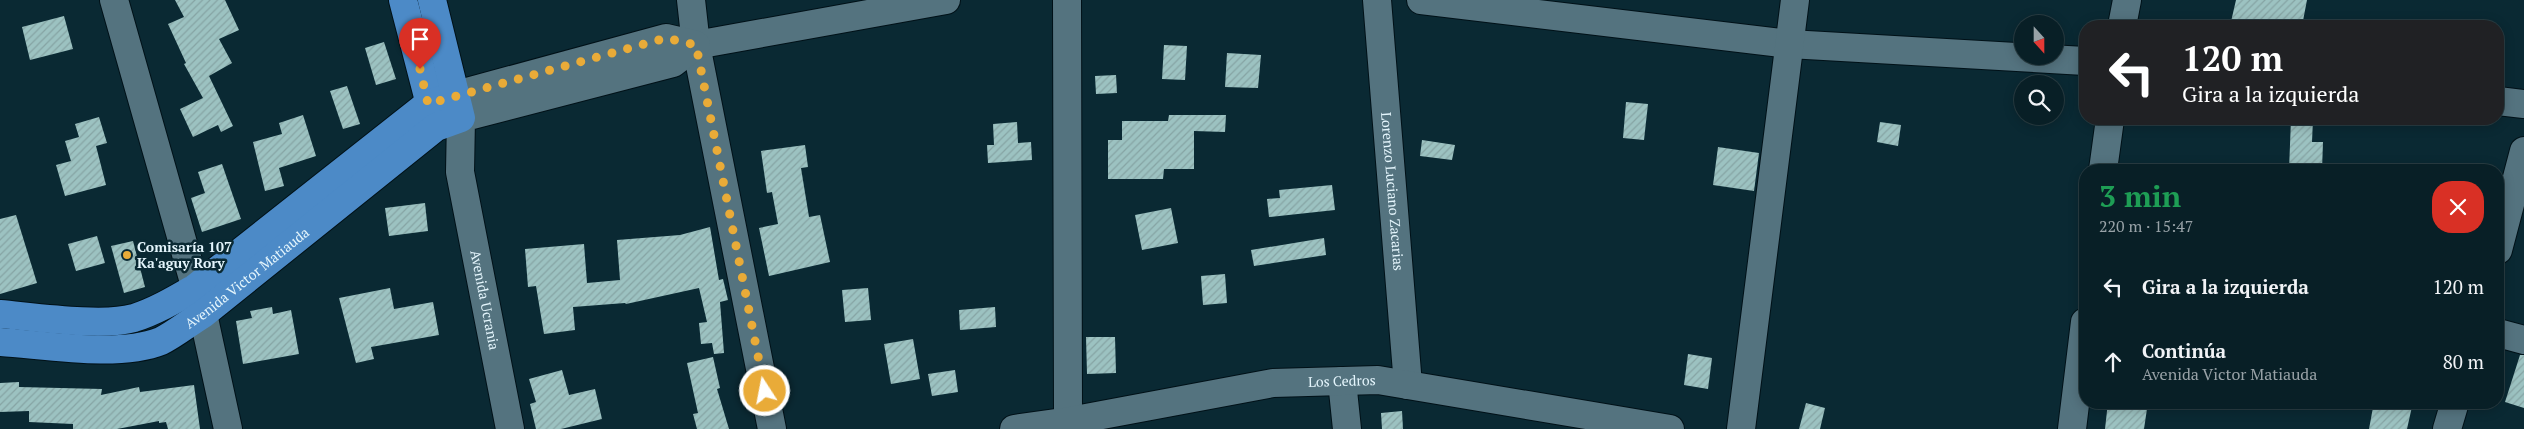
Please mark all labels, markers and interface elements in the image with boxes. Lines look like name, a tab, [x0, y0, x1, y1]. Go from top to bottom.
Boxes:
north arrow	[2014, 15, 2064, 65]
map controls	[2014, 15, 2064, 125]
pin	[399, 18, 441, 69]
icon: arrive	[406, 25, 434, 53]
text: 120 m	[2182, 35, 2283, 81]
icon: left	[2099, 40, 2164, 105]
button: search	[2014, 75, 2064, 125]
text: Gira a la izquierda	[2182, 79, 2359, 108]
street label: Lorenzo Luciano Zacarias	[1377, 111, 1409, 271]
text: 3 min	[2099, 176, 2181, 216]
button: close	[2432, 181, 2484, 233]
text: 220 m · 15:47	[2099, 215, 2193, 237]
street label: Avenida Victor Matiauda	[181, 223, 313, 332]
place label: Comisaría 107 Ka'aguy Rory	[137, 237, 232, 272]
street label: Avenida Ucrania	[466, 248, 504, 351]
marker: Comisaría 107 Ka'aguy Rory	[121, 249, 133, 261]
icon: left	[2099, 273, 2127, 301]
text: Gira a la izquierda	[2142, 274, 2309, 299]
text: 120 m	[2433, 274, 2484, 299]
text: Continúa	[2142, 338, 2226, 363]
icon: ahead	[2099, 348, 2127, 376]
text: 80 m	[2443, 349, 2484, 374]
text: Avenida Victor Matiauda	[2142, 363, 2317, 385]
position arrow	[738, 364, 790, 416]
street label: Los Cedros	[1308, 370, 1376, 391]

